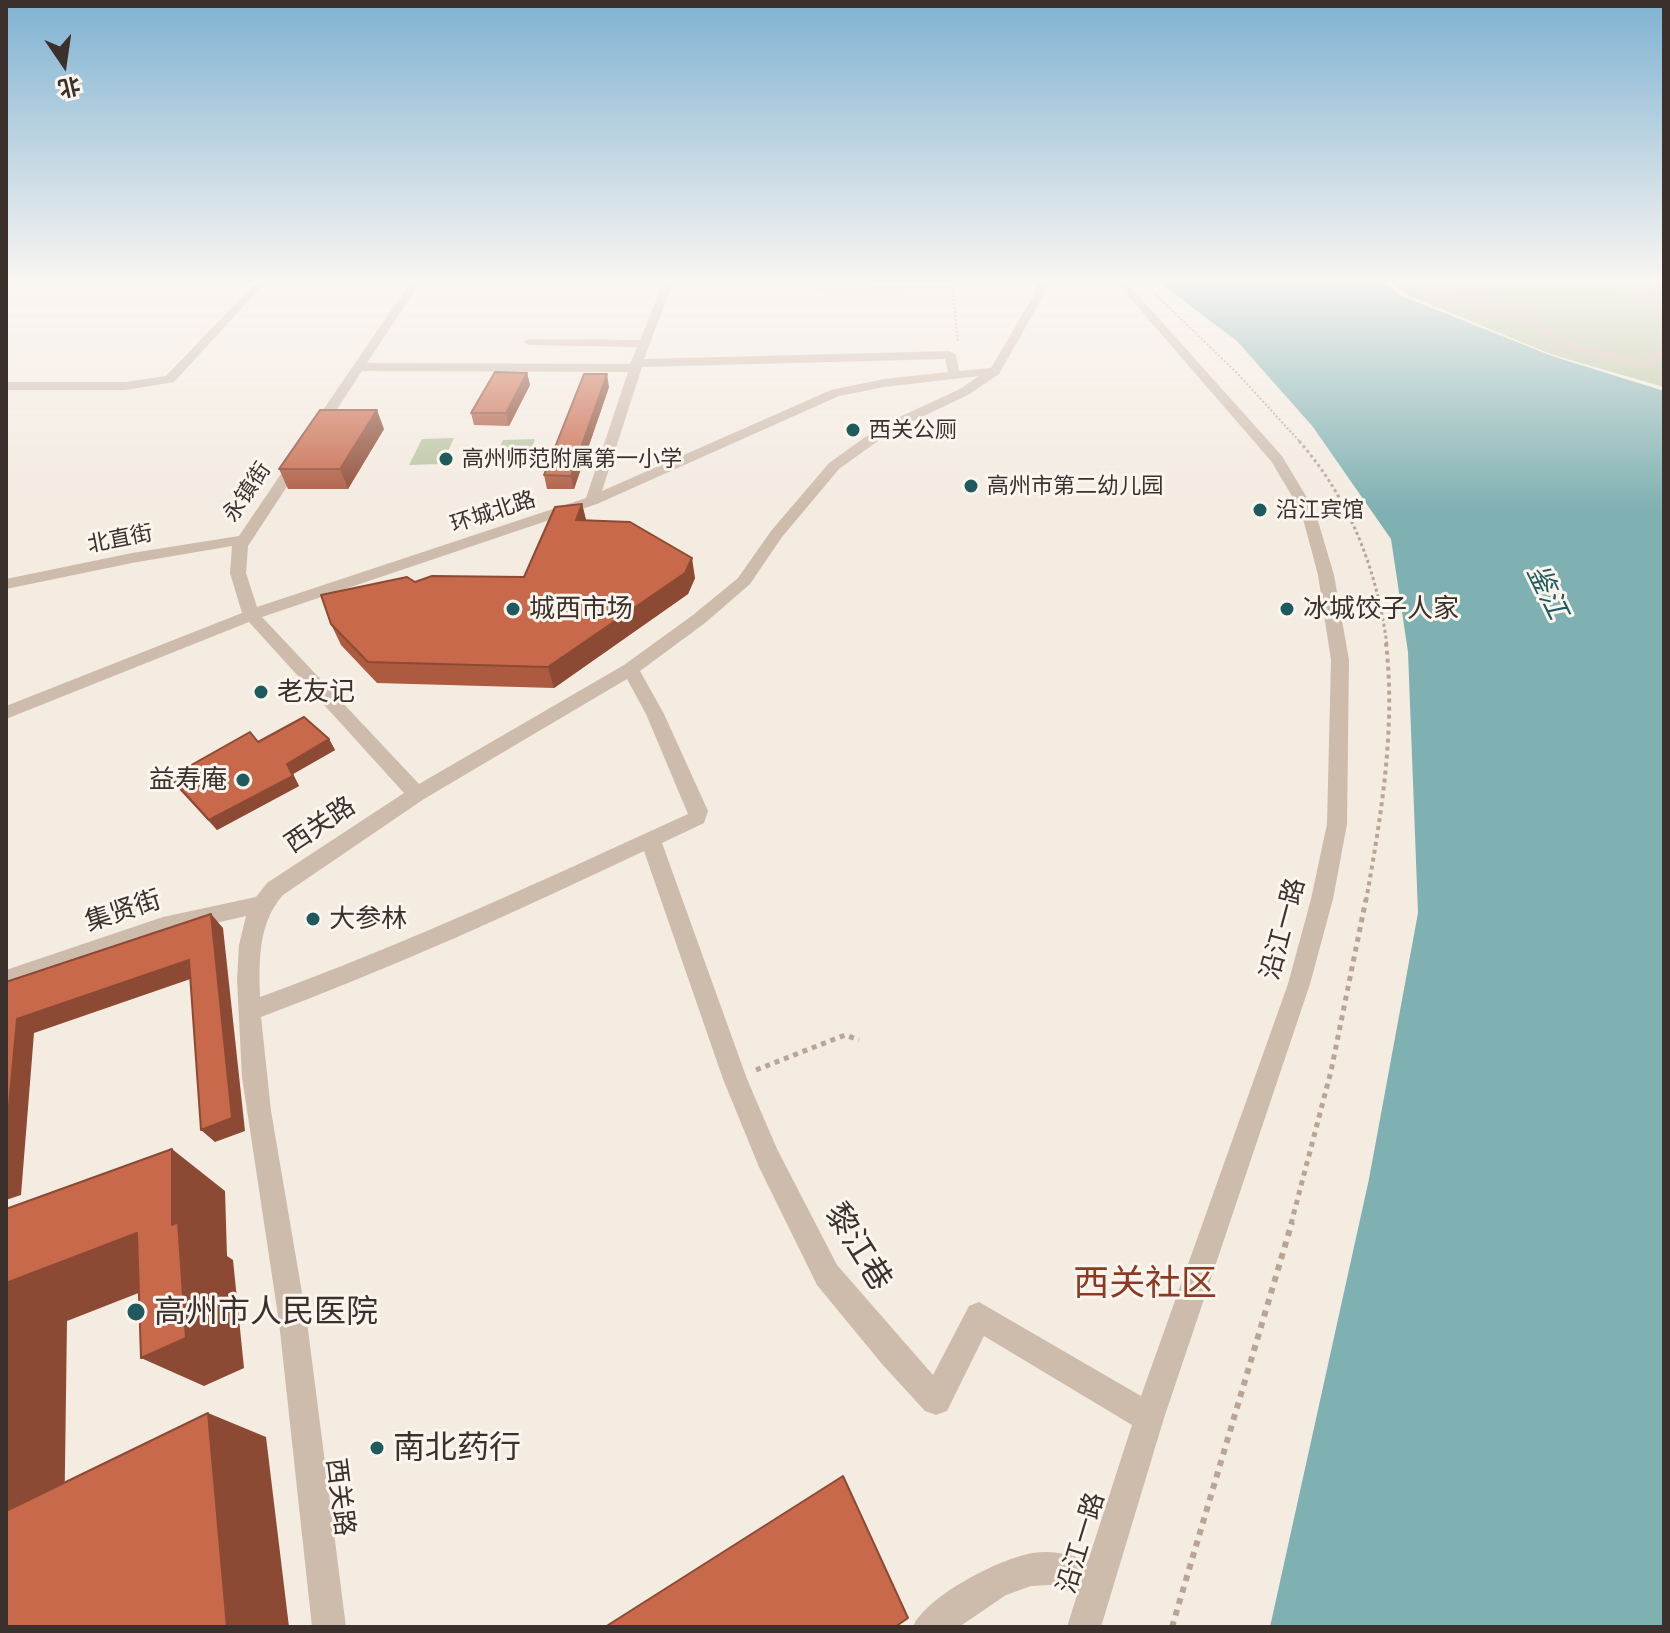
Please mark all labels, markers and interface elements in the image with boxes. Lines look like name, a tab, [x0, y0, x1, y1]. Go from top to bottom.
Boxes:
north arrow	[24, 24, 104, 104]
text: 北	[56, 72, 83, 103]
place label: 西关公厕	[869, 417, 957, 443]
marker: 西关公厕	[844, 421, 862, 439]
place label: 高州师范附属第一小学	[462, 446, 682, 472]
marker: 高州师范附属第一小学	[437, 450, 455, 468]
street label: 永镇街	[218, 457, 276, 527]
place label: 高州市第二幼儿园	[987, 473, 1163, 499]
marker: 高州市第二幼儿园	[962, 477, 980, 495]
street label: 环城北路	[447, 486, 539, 538]
place label: 沿江宾馆	[1276, 497, 1364, 523]
marker: 沿江宾馆	[1251, 501, 1269, 519]
street label: 北直街	[85, 520, 155, 558]
water label: 鉴江	[1520, 559, 1574, 625]
place label: 城西市场	[529, 593, 633, 625]
place label: 冰城饺子人家	[1303, 593, 1459, 625]
marker: 城西市场	[504, 600, 522, 618]
marker: 冰城饺子人家	[1278, 600, 1296, 618]
place label: 老友记	[277, 676, 355, 708]
marker: 老友记	[252, 683, 270, 701]
place label: 益寿庵	[149, 764, 227, 796]
marker: 益寿庵	[234, 771, 252, 789]
street label: 西关路	[279, 790, 361, 860]
street label: 沿江一路	[1254, 875, 1312, 983]
street label: 集贤街	[81, 884, 165, 938]
place label: 大参林	[329, 903, 407, 935]
marker: 大参林	[304, 910, 322, 928]
street label: 黎江巷	[816, 1196, 900, 1298]
district label: 西关社区	[1073, 1262, 1217, 1306]
place label: 高州市人民医院	[154, 1293, 378, 1331]
marker: 高州市人民医院	[125, 1301, 147, 1323]
place label: 南北药行	[393, 1429, 521, 1467]
marker: 南北药行	[368, 1439, 386, 1457]
street label: 西关路	[320, 1456, 360, 1538]
street label: 沿江一路	[1051, 1489, 1111, 1597]

